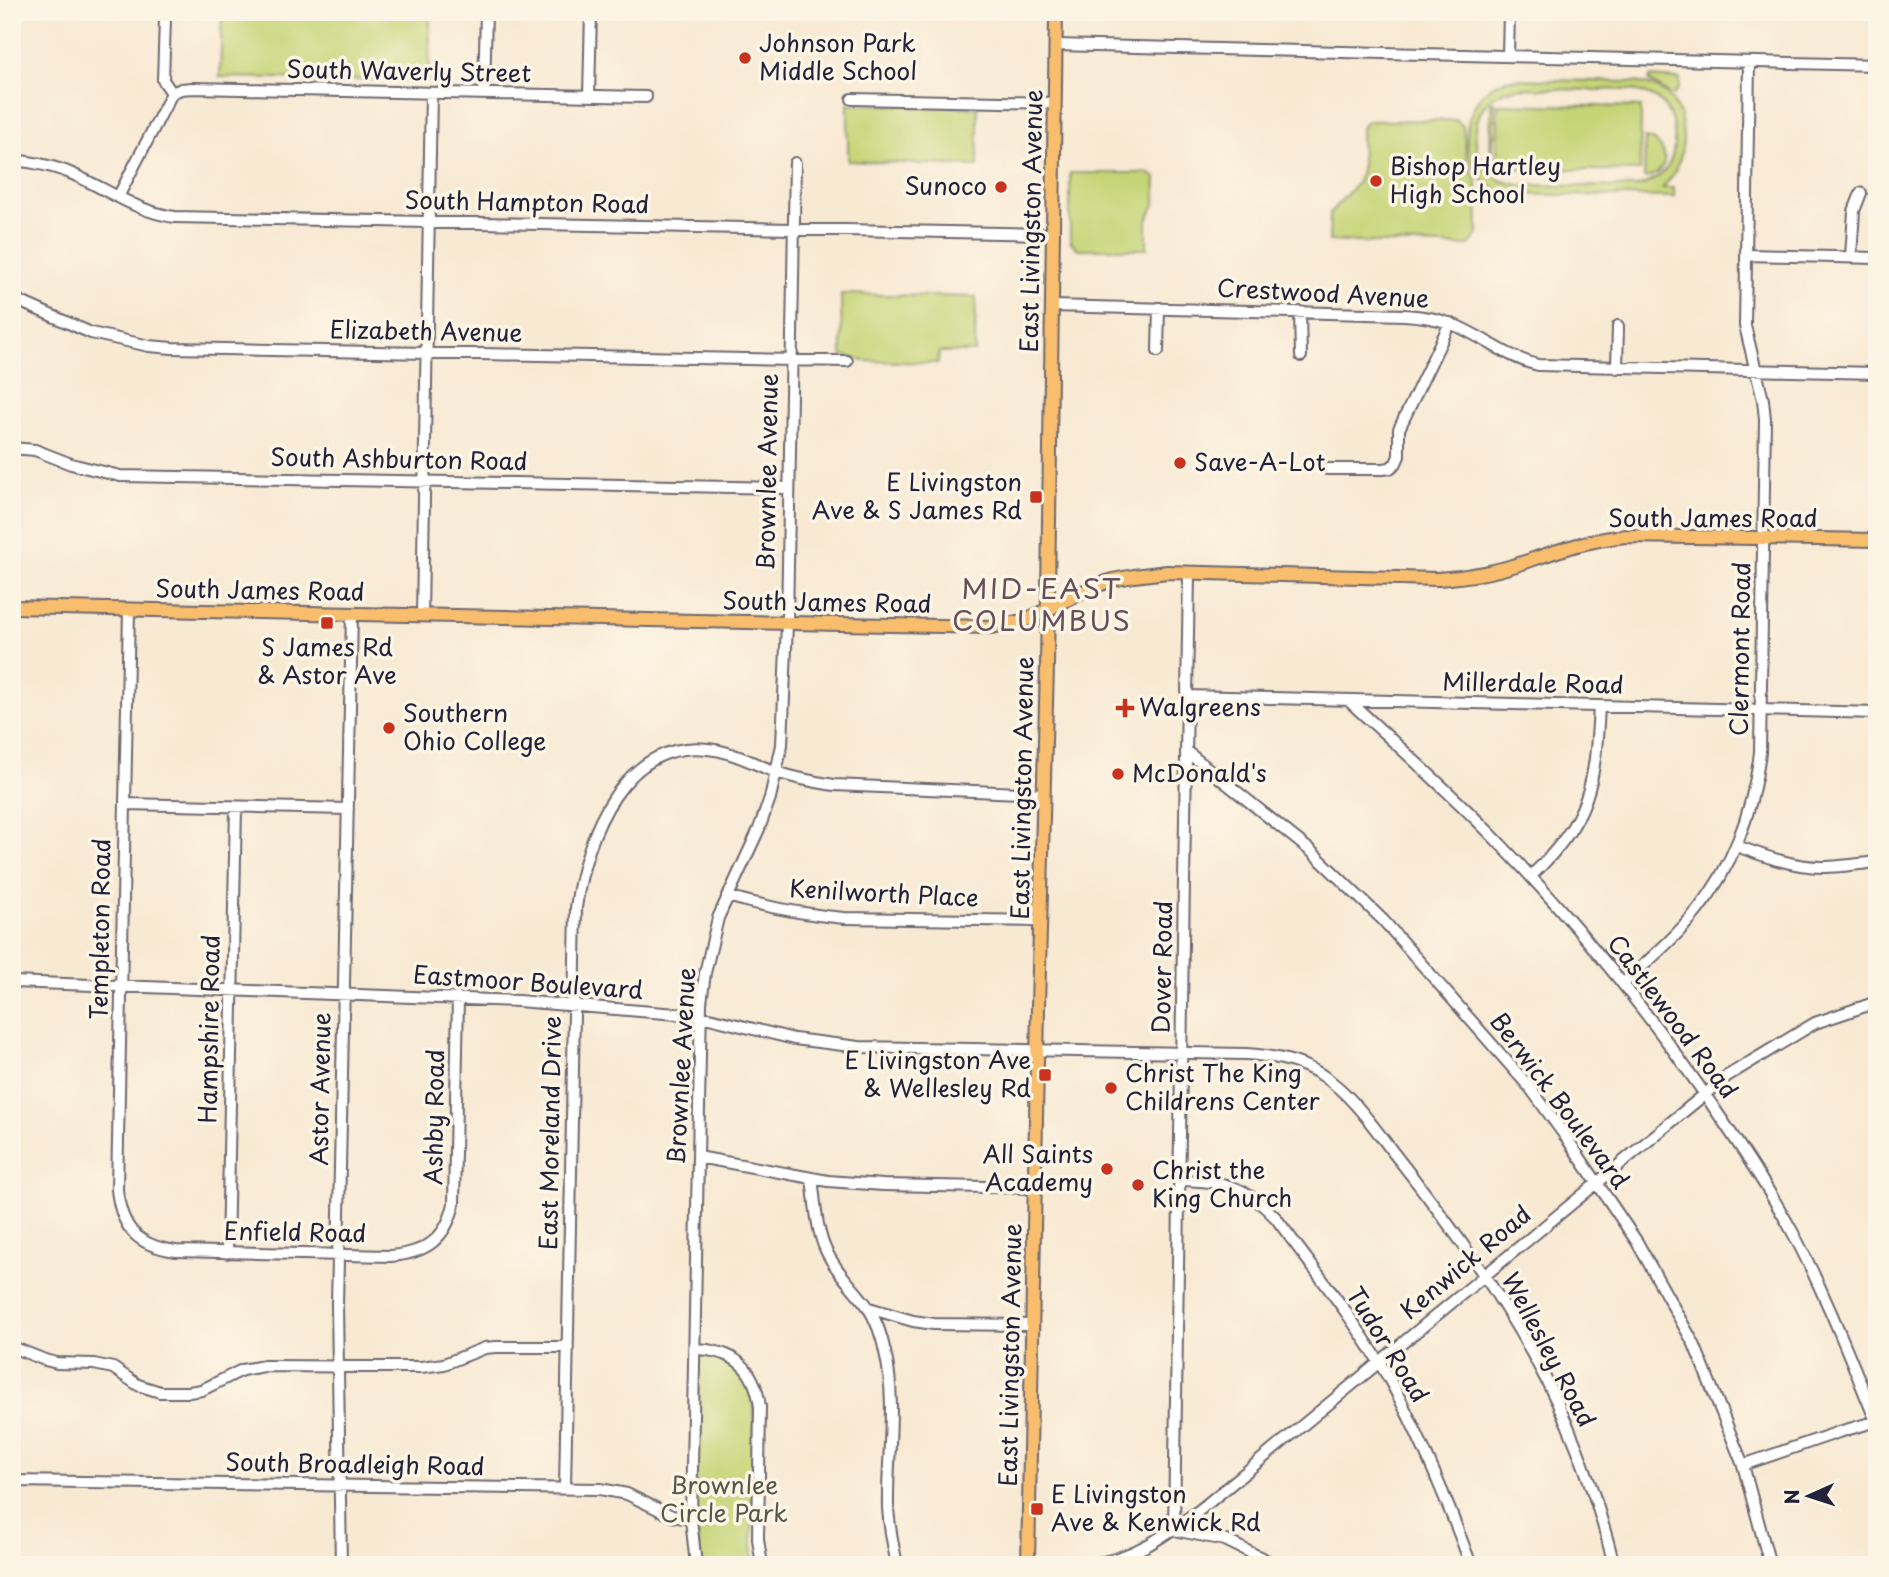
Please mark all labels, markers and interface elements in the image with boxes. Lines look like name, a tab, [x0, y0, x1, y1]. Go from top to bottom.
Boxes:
place label: Johnson Park Middle School	[759, 24, 917, 88]
street label: South Waverly Street	[286, 50, 532, 90]
marker: Johnson Park Middle School	[737, 50, 753, 66]
street label: East Livingston Avenue	[1010, 89, 1050, 353]
place label: Bishop Hartley High School	[1390, 147, 1561, 211]
place label: Sunoco	[904, 167, 987, 203]
marker: Bishop Hartley High School	[1368, 173, 1384, 189]
marker: Sunoco	[993, 179, 1009, 195]
street label: South Hampton Road	[404, 181, 650, 221]
street label: Crestwood Avenue	[1216, 268, 1430, 316]
street label: Elizabeth Avenue	[329, 310, 523, 350]
street label: Brownlee Avenue	[746, 373, 786, 571]
street label: South Ashburton Road	[270, 438, 528, 478]
place label: Save-A-Lot	[1194, 443, 1326, 479]
marker: Save-A-Lot	[1172, 455, 1188, 471]
place label: E Livingston Ave & S James Rd	[812, 463, 1022, 527]
marker: E Livingston Ave & S James Rd	[1028, 489, 1044, 505]
street label: South James Road	[1608, 499, 1818, 535]
street label: Clermont Road	[1719, 561, 1759, 737]
district label: MID-EAST COLUMBUS	[952, 566, 1132, 641]
street label: South James Road	[155, 569, 365, 609]
street label: South James Road	[722, 581, 932, 621]
marker: S James Rd & Astor Ave	[319, 615, 335, 631]
place label: S James Rd & Astor Ave	[257, 628, 397, 692]
street label: East Livingston Avenue	[1001, 656, 1041, 920]
street label: Millerdale Road	[1442, 662, 1624, 702]
place label: Walgreens	[1139, 688, 1261, 724]
place label: Southern Ohio College	[403, 694, 546, 758]
marker: Walgreens	[1117, 700, 1133, 716]
marker: Southern Ohio College	[381, 720, 397, 736]
place label: McDonald's	[1132, 754, 1267, 790]
marker: McDonald's	[1110, 766, 1126, 782]
street label: Templeton Road	[79, 838, 119, 1020]
street label: Kenilworth Place	[789, 869, 980, 915]
street label: Dover Road	[1142, 900, 1180, 1034]
street label: Castlewood Road	[1600, 926, 1747, 1106]
street label: Hampshire Road	[188, 934, 228, 1124]
street label: Eastmoor Boulevard	[412, 955, 645, 1007]
street label: Brownlee Avenue	[657, 966, 703, 1165]
street label: Berwick Boulevard	[1482, 1004, 1639, 1196]
street label: Astor Avenue	[300, 1012, 338, 1166]
street label: East Moreland Drive	[529, 1016, 569, 1250]
place label: E Livingston Ave & Wellesley Rd	[845, 1041, 1031, 1105]
street label: Ashby Road	[414, 1049, 452, 1185]
place label: Christ The King Childrens Center	[1125, 1054, 1320, 1118]
marker: E Livingston Ave & Wellesley Rd	[1037, 1067, 1053, 1083]
marker: Christ The King Childrens Center	[1103, 1080, 1119, 1096]
place label: All Saints Academy	[983, 1135, 1093, 1199]
place label: Christ the King Church	[1152, 1151, 1292, 1215]
marker: All Saints Academy	[1099, 1161, 1115, 1177]
marker: Christ the King Church	[1130, 1177, 1146, 1193]
street label: Kenwick Road	[1391, 1196, 1538, 1327]
street label: Enfield Road	[223, 1212, 367, 1250]
street label: East Livingston Avenue	[989, 1223, 1029, 1487]
street label: Wellesley Road	[1494, 1265, 1606, 1433]
street label: Tudor Road	[1339, 1279, 1439, 1409]
street label: South Broadleigh Road	[225, 1443, 485, 1483]
north arrow	[1773, 1462, 1843, 1532]
park label: Brownlee Circle Park	[660, 1466, 788, 1530]
place label: E Livingston Ave & Kenwick Rd	[1051, 1475, 1261, 1539]
text: N	[1777, 1489, 1805, 1505]
marker: E Livingston Ave & Kenwick Rd	[1029, 1501, 1045, 1517]

